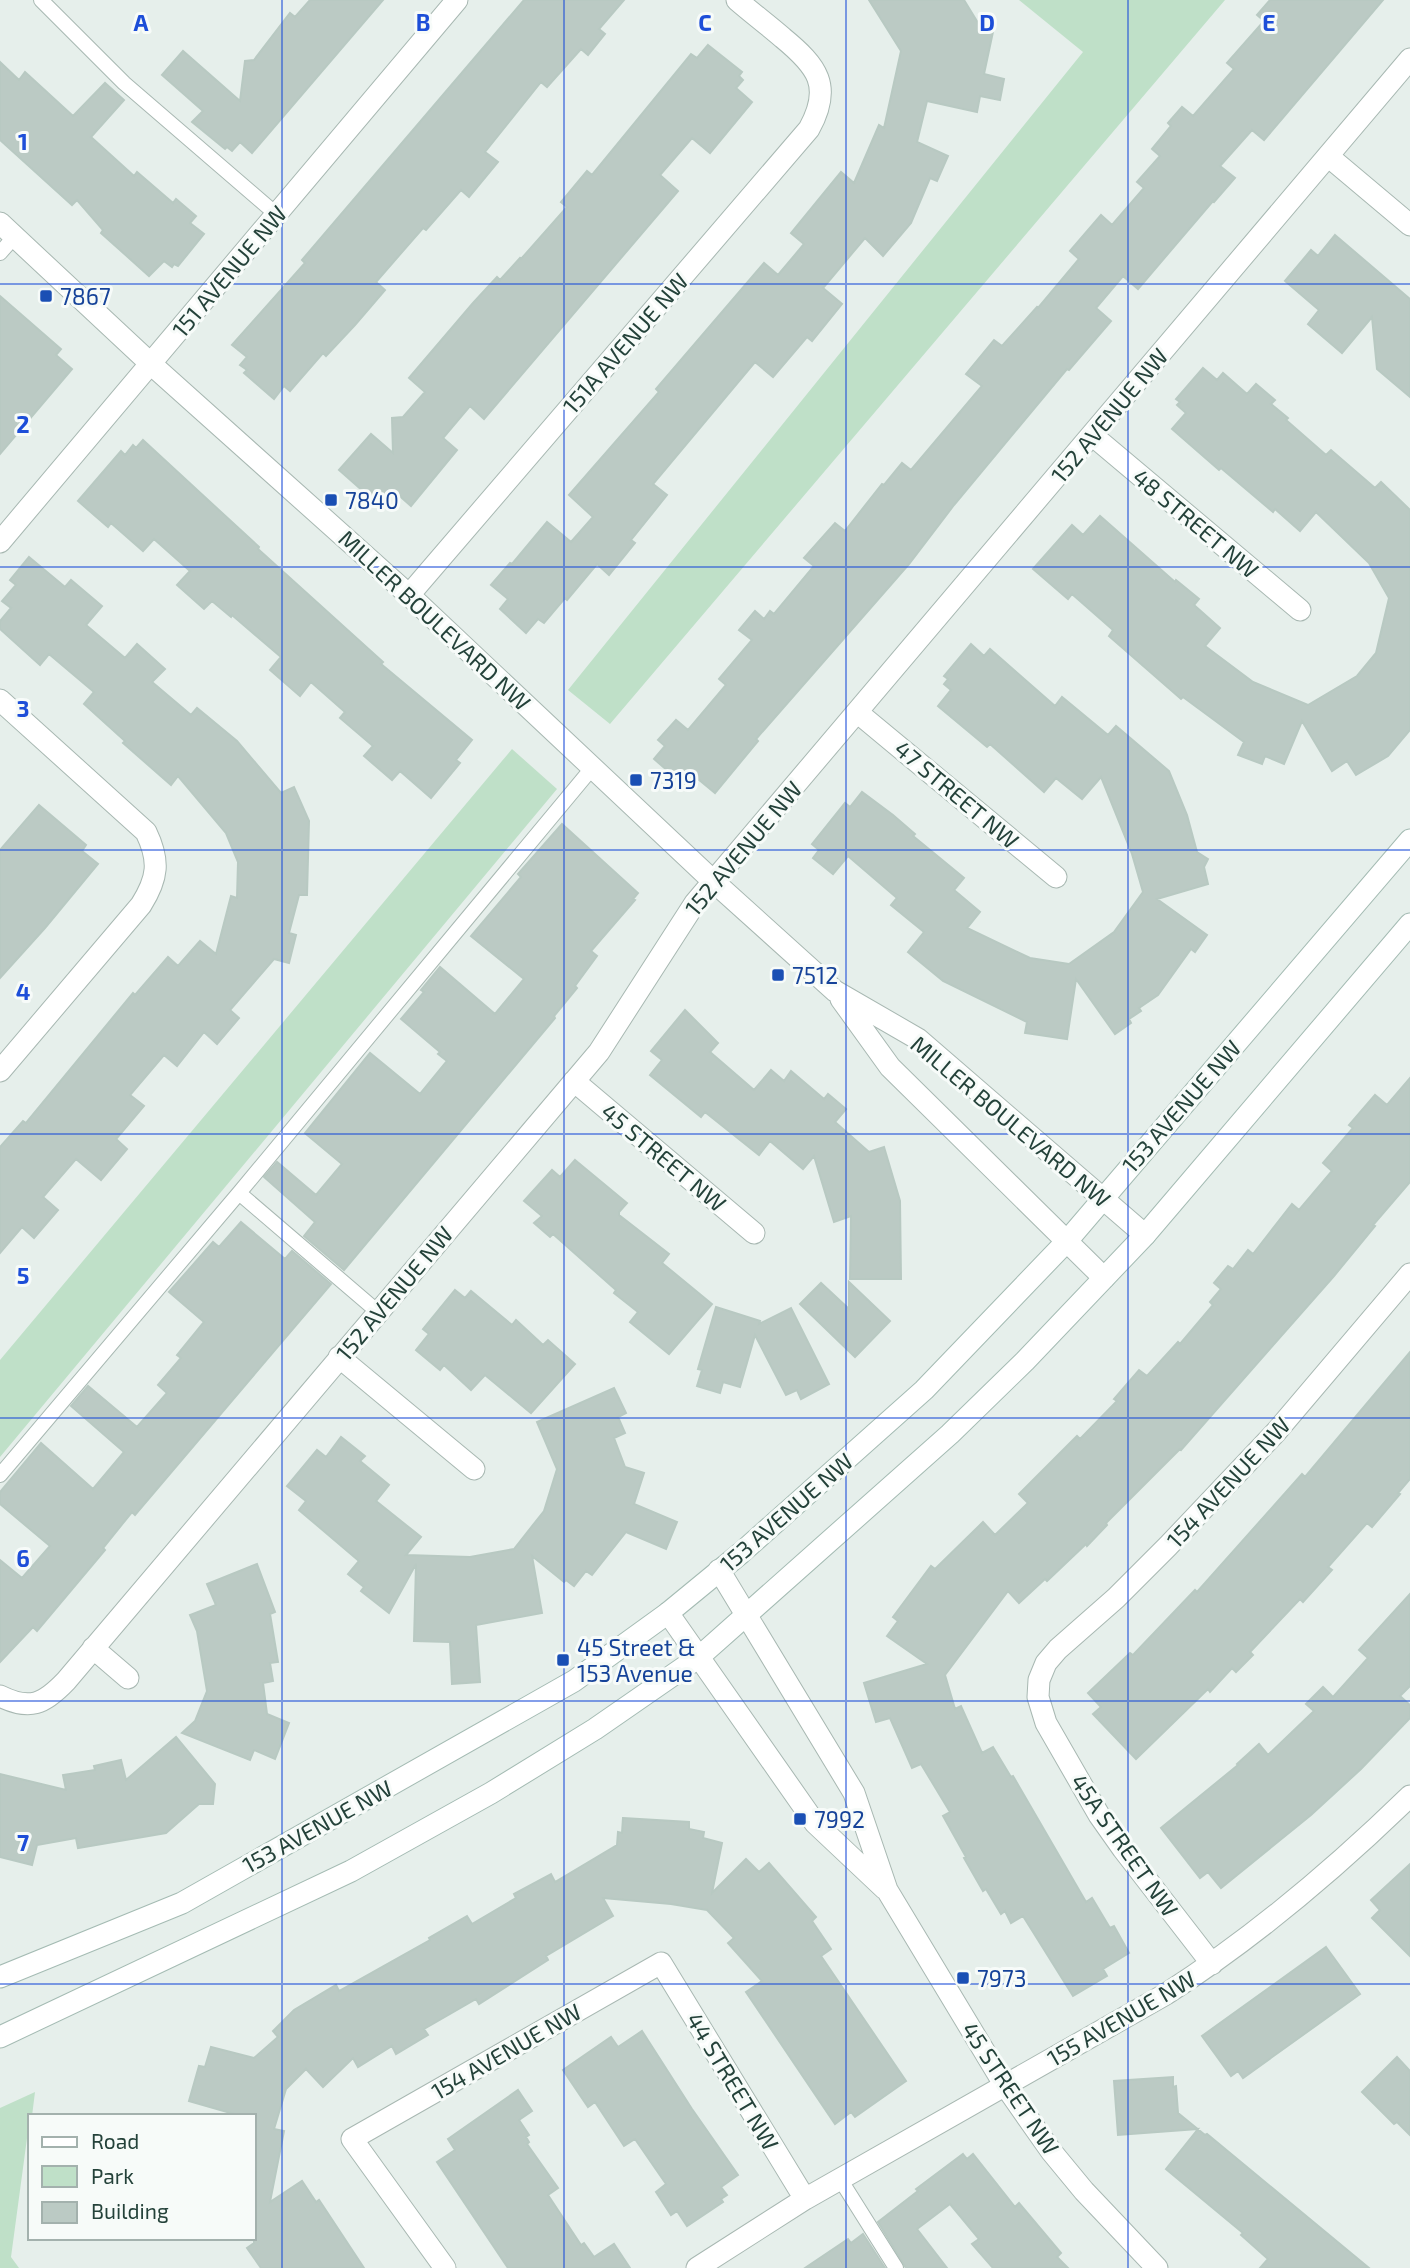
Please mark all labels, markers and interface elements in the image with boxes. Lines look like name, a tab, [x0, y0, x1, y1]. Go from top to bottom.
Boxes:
text: A	[133, 8, 149, 36]
text: B	[416, 8, 430, 36]
text: C	[698, 8, 712, 36]
text: D	[979, 8, 995, 36]
text: E	[1262, 8, 1276, 36]
text: 1	[18, 127, 28, 155]
street label: 151 AVENUE NW	[166, 199, 292, 343]
street label: 151A AVENUE NW	[556, 267, 694, 419]
place label: 7867	[60, 282, 111, 310]
marker: 7867	[38, 288, 54, 304]
street label: 152 AVENUE NW	[1045, 342, 1174, 488]
text: 2	[16, 410, 30, 438]
street label: 48 STREET NW	[1127, 462, 1265, 584]
place label: 7840	[345, 486, 399, 514]
marker: 7840	[323, 492, 339, 508]
street label: MILLER BOULEVARD NW	[333, 524, 537, 716]
text: 3	[16, 694, 30, 722]
street label: 47 STREET NW	[889, 734, 1025, 854]
place label: 7319	[650, 766, 697, 794]
marker: 7319	[628, 772, 644, 788]
street label: 152 AVENUE NW	[679, 775, 808, 921]
place label: 7512	[792, 961, 838, 989]
marker: 7512	[770, 967, 786, 983]
text: 4	[16, 977, 30, 1005]
street label: MILLER BOULEVARD NW	[906, 1029, 1117, 1213]
street label: 153 AVENUE NW	[1116, 1034, 1246, 1178]
street label: 45 STREET NW	[596, 1097, 732, 1217]
street label: 152 AVENUE NW	[330, 1220, 459, 1366]
text: 5	[17, 1261, 29, 1289]
street label: 154 AVENUE NW	[1160, 1411, 1296, 1553]
street label: 153 AVENUE NW	[714, 1447, 858, 1577]
text: 6	[16, 1544, 30, 1572]
place label: 45 Street & 153 Avenue	[577, 1633, 695, 1687]
marker: 45 Street & 153 Avenue	[555, 1652, 571, 1668]
street label: 45A STREET NW	[1065, 1768, 1185, 1922]
street label: 153 AVENUE NW	[237, 1773, 397, 1879]
place label: 7992	[814, 1805, 865, 1833]
marker: 7992	[792, 1811, 808, 1827]
text: 7	[17, 1828, 29, 1856]
place label: 7973	[977, 1964, 1027, 1992]
street label: 155 AVENUE NW	[1042, 1964, 1200, 2072]
marker: 7973	[955, 1970, 971, 1986]
street label: 154 AVENUE NW	[426, 1997, 586, 2105]
street label: 44 STREET NW	[681, 2007, 785, 2155]
street label: 45 STREET NW	[956, 2016, 1066, 2160]
legend	[28, 2114, 256, 2240]
text: Road	[91, 2128, 139, 2153]
text: Park	[91, 2163, 134, 2188]
text: Building	[91, 2198, 169, 2223]

